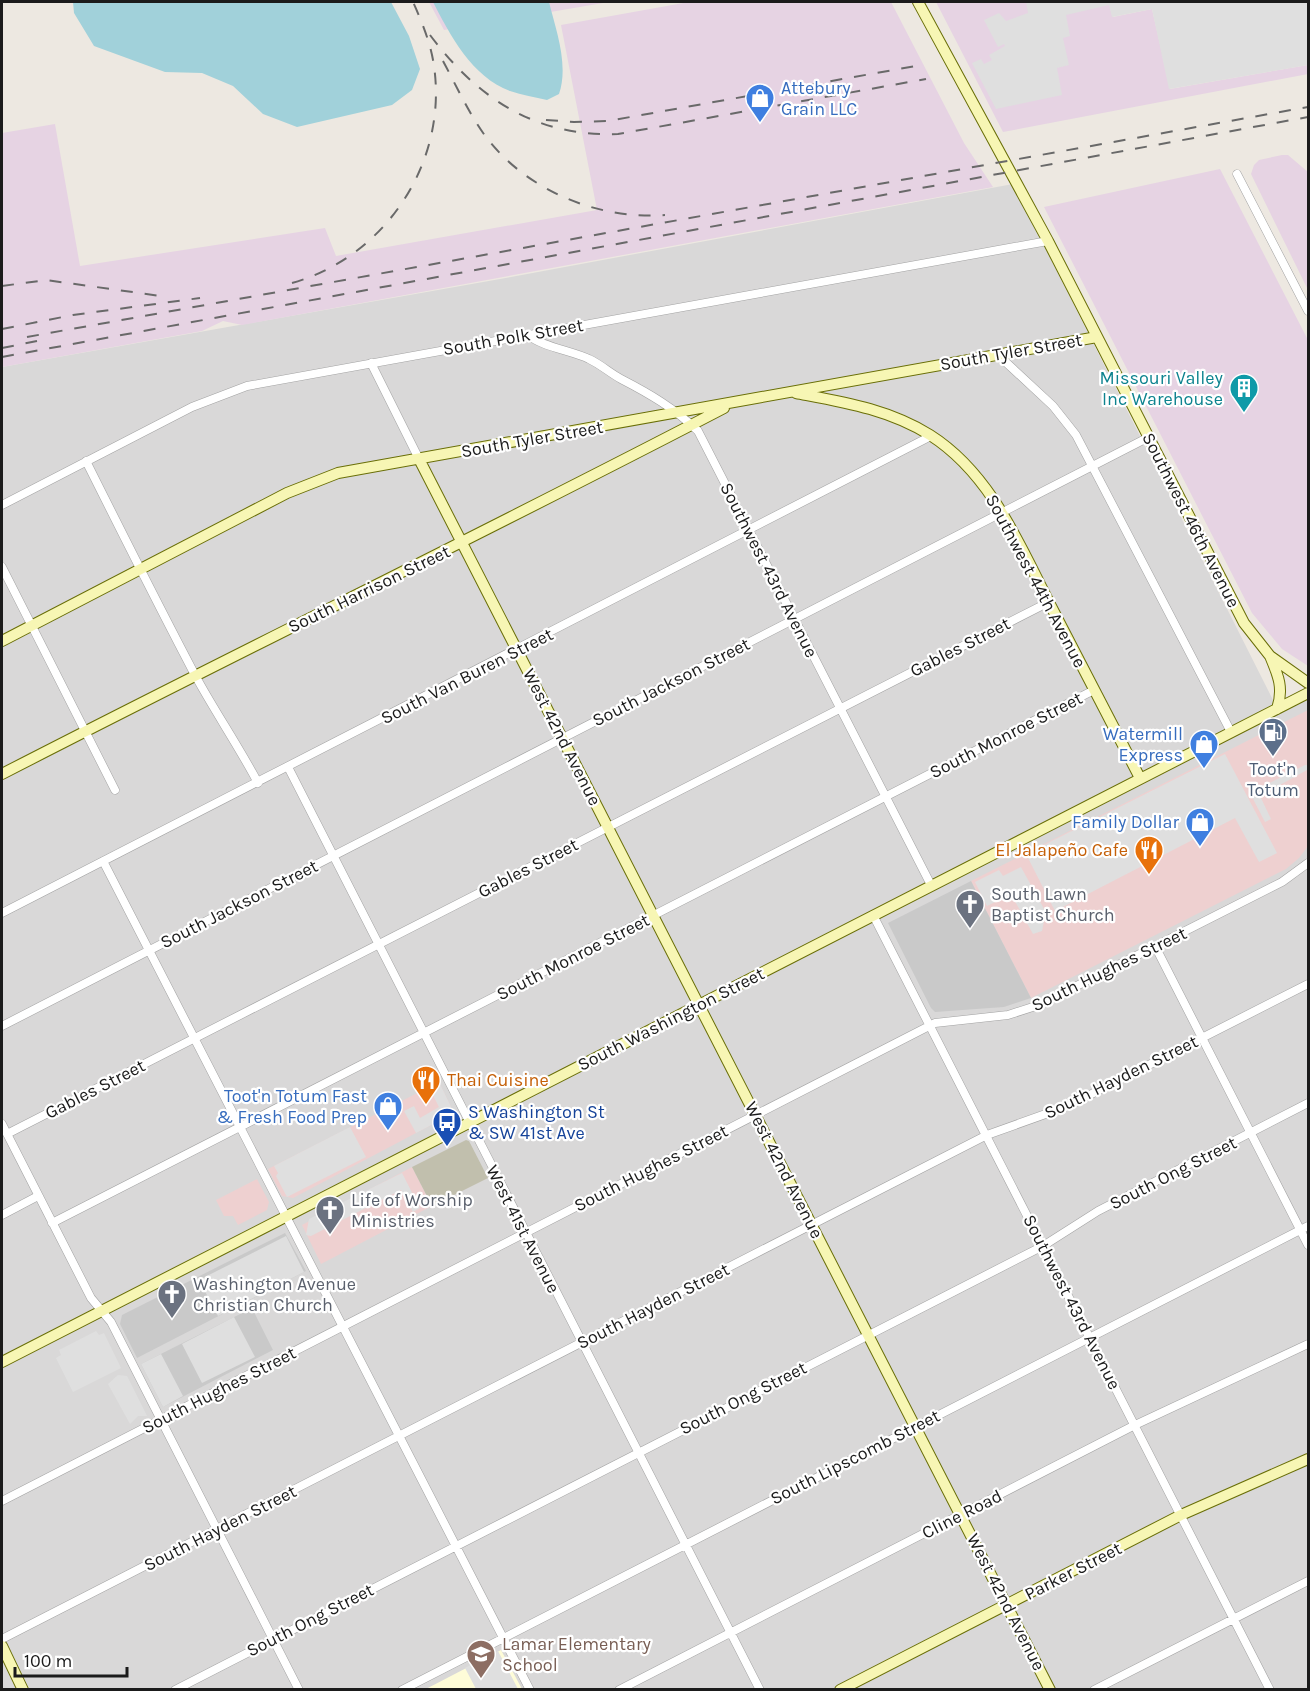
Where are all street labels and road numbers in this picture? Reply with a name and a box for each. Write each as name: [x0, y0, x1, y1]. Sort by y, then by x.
street label: South Polk Street: [441, 314, 585, 360]
street label: South Tyler Street: [938, 329, 1084, 375]
street label: South Tyler Street: [459, 416, 605, 462]
street label: Southwest 46th Avenue: [1137, 429, 1245, 611]
street label: Southwest 43rd Avenue: [715, 479, 823, 661]
street label: Southwest 44th Avenue: [981, 491, 1091, 671]
street label: South Harrison Street: [284, 540, 454, 638]
street label: Gables Street: [906, 612, 1014, 682]
street label: South Van Buren Street: [377, 623, 557, 729]
street label: South Jackson Street: [588, 633, 754, 731]
street label: West 42nd Avenue: [518, 665, 606, 809]
street label: South Monroe Street: [926, 687, 1086, 783]
street label: Gables Street: [474, 833, 582, 903]
street label: South Jackson Street: [156, 855, 322, 953]
street label: South Monroe Street: [493, 909, 653, 1005]
street label: South Hughes Street: [1028, 922, 1190, 1016]
street label: South Washington Street: [574, 962, 768, 1076]
street label: South Hayden Street: [1041, 1030, 1202, 1124]
street label: Gables Street: [41, 1054, 149, 1124]
street label: West 42nd Avenue: [740, 1098, 828, 1242]
street label: South Hughes Street: [570, 1120, 732, 1216]
street label: South Ong Street: [1106, 1131, 1241, 1215]
street label: West 41st Avenue: [481, 1161, 565, 1297]
street label: Southwest 43rd Avenue: [1018, 1211, 1126, 1393]
street label: South Hayden Street: [573, 1258, 733, 1354]
street label: South Hughes Street: [138, 1342, 300, 1438]
street label: South Ong Street: [676, 1356, 811, 1440]
street label: South Lipscomb Street: [766, 1405, 944, 1509]
street label: South Hayden Street: [140, 1480, 300, 1576]
street label: Cline Road: [918, 1484, 1006, 1544]
street label: West 42nd Avenue: [962, 1530, 1050, 1674]
street label: Parker Street: [1021, 1537, 1125, 1605]
street label: South Ong Street: [243, 1578, 378, 1662]

